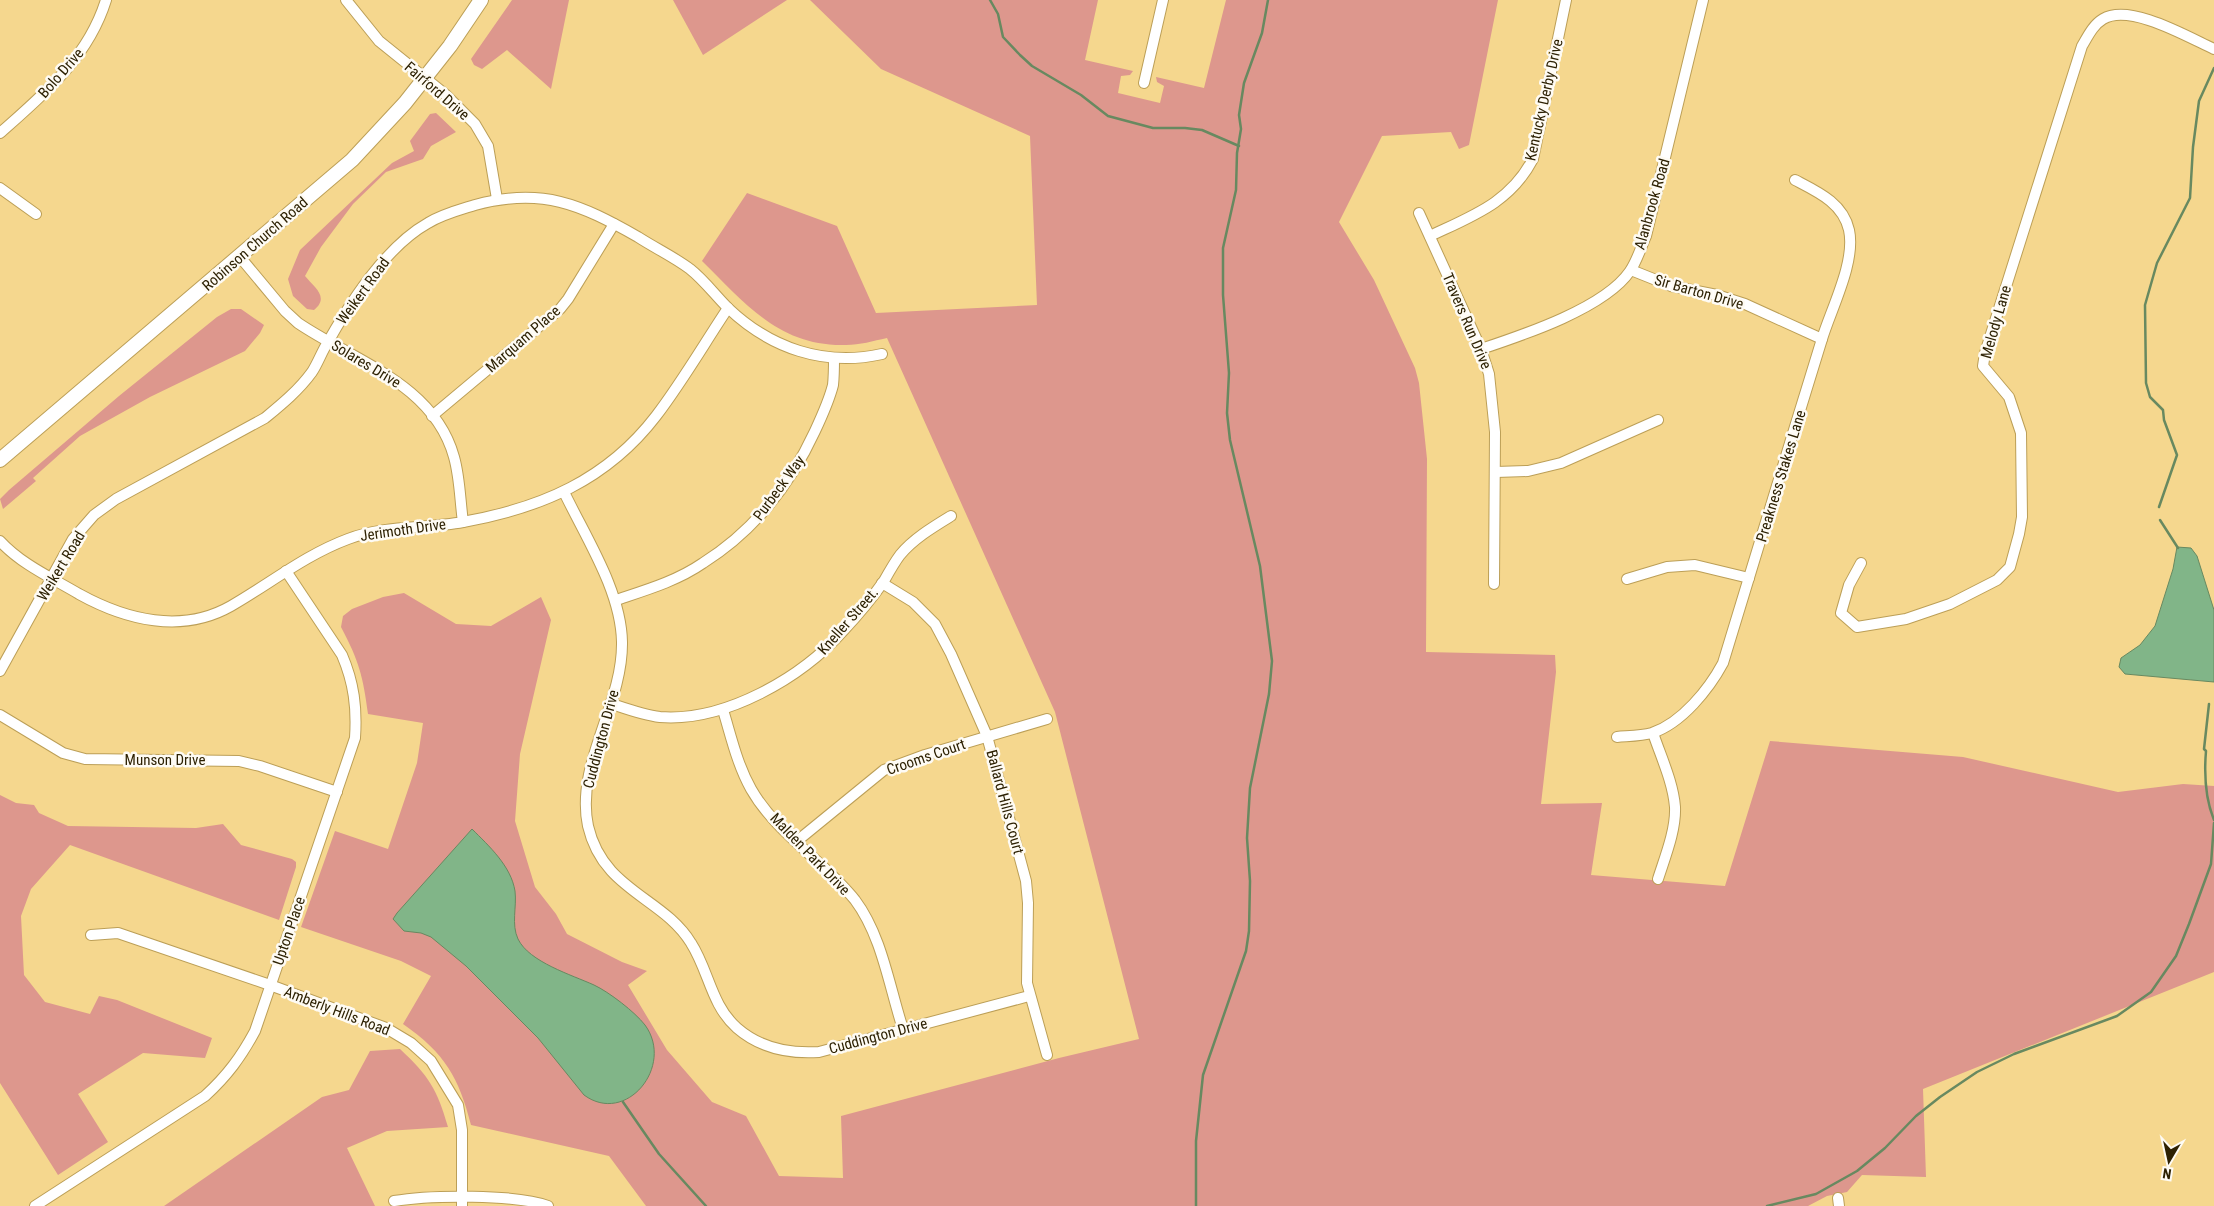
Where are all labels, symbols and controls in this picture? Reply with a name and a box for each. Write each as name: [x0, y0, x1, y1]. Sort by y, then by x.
street label: Kentucky Derby Drive: [1521, 37, 1567, 163]
street label: Bolo Drive: [35, 44, 87, 102]
street label: Fairford Drive: [401, 58, 473, 124]
street label: Alanbrook Road: [1630, 156, 1674, 252]
street label: Robinson Church Road: [199, 193, 311, 295]
street label: Weikert Road: [333, 254, 393, 328]
street label: Travers Run Drive: [1439, 270, 1495, 372]
street label: Sir Barton Drive: [1652, 271, 1746, 313]
street label: Melody Lane: [1977, 283, 2015, 361]
street label: Marquam Place: [482, 302, 564, 376]
street label: Solares Drive: [328, 336, 404, 392]
street label: Preakness Stakes Lane: [1752, 408, 1810, 544]
street label: Purbeck Way: [749, 452, 809, 524]
street label: Jerimoth Drive: [359, 515, 447, 545]
street label: Weikert Road: [33, 528, 89, 604]
street label: Kneller Street.: [814, 584, 882, 658]
street label: Cuddington Drive: [579, 688, 623, 790]
street label: Crooms Court: [884, 735, 968, 779]
street label: Ballard Hills Court: [982, 748, 1028, 856]
street label: Munson Drive: [125, 751, 205, 769]
street label: Malden Park Drive: [766, 809, 854, 899]
street label: Upton Place: [269, 894, 309, 968]
street label: Amberly Hills Road: [281, 983, 393, 1039]
street label: Cuddington Drive: [827, 1014, 929, 1058]
north arrow: [2144, 1136, 2194, 1186]
text: N: [2161, 1165, 2172, 1182]

